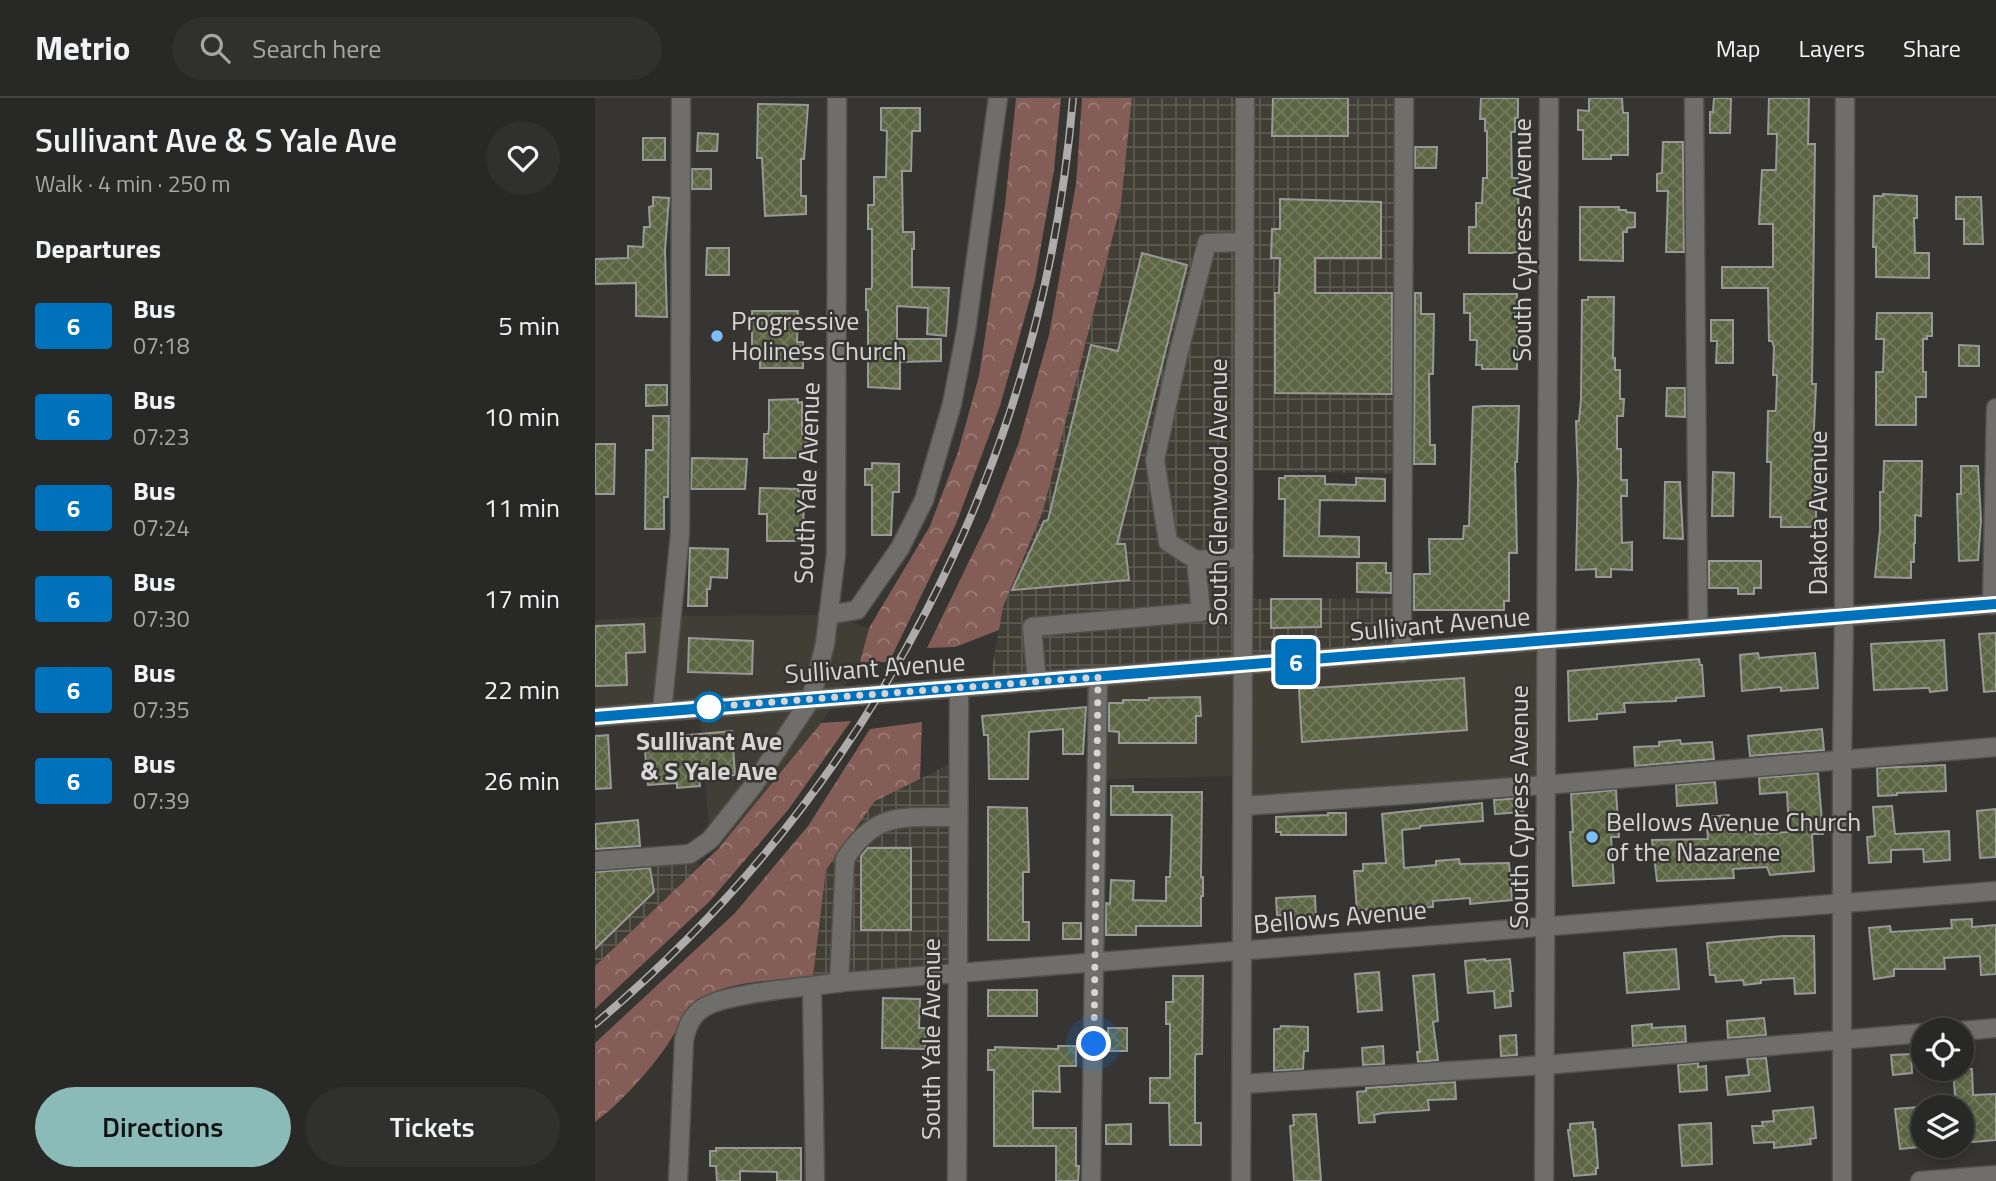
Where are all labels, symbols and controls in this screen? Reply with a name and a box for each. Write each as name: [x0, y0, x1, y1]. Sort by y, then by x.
search box: [172, 17, 662, 80]
text: Metrio: [35, 23, 130, 73]
icon: search: [196, 29, 234, 67]
text: Search here: [252, 29, 381, 68]
text: Map: [1716, 30, 1761, 66]
text: Layers: [1799, 30, 1865, 66]
text: Share: [1903, 30, 1961, 66]
text: Sullivant Ave & S Yale Ave: [35, 115, 397, 165]
street label: South Cypress Avenue: [1502, 118, 1541, 362]
button: heart: [486, 121, 560, 195]
text: Walk · 4 min · 250 m: [35, 166, 231, 201]
text: Departures: [35, 229, 161, 268]
text: Bus: [133, 289, 175, 328]
place label: Progressive Holiness Church: [731, 301, 907, 370]
text: 5 min: [498, 306, 560, 345]
text: 6: [67, 308, 80, 344]
text: 07:18: [133, 328, 190, 363]
marker: Progressive Holiness Church: [709, 328, 725, 344]
street label: South Glenwood Avenue: [1198, 358, 1237, 626]
text: Bus: [133, 380, 175, 419]
street label: South Yale Avenue: [783, 381, 830, 585]
text: 10 min: [484, 397, 560, 436]
text: 6: [67, 399, 80, 435]
text: 07:23: [133, 419, 190, 454]
street label: Dakota Avenue: [1798, 431, 1837, 595]
text: Bus: [133, 471, 175, 510]
text: 11 min: [484, 488, 560, 527]
text: 6: [67, 490, 80, 526]
text: 07:24: [133, 510, 190, 545]
text: Bus: [133, 562, 175, 601]
text: 17 min: [484, 579, 560, 618]
text: 6: [67, 581, 80, 617]
street label: Sullivant Avenue: [1348, 596, 1532, 651]
text: 07:30: [133, 601, 190, 636]
line badge: 6: [1273, 639, 1319, 685]
street label: Sullivant Avenue: [783, 642, 967, 693]
text: 6: [1289, 644, 1303, 680]
text: Bus: [133, 653, 175, 692]
text: 22 min: [484, 670, 560, 709]
text: 6: [67, 672, 80, 708]
street label: South Cypress Avenue: [1499, 685, 1538, 929]
text: 07:35: [133, 692, 190, 727]
marker: Sullivant Ave & S Yale Ave: [694, 692, 724, 722]
place label: Sullivant Ave & S Yale Ave: [636, 721, 782, 790]
text: Bus: [133, 744, 175, 783]
text: 26 min: [484, 761, 560, 800]
text: 6: [67, 763, 80, 799]
text: 07:39: [133, 783, 190, 818]
place label: Bellows Avenue Church of the Nazarene: [1606, 802, 1861, 871]
marker: Bellows Avenue Church of the Nazarene: [1584, 829, 1600, 845]
street label: Bellows Avenue: [1252, 890, 1428, 943]
street label: South Yale Avenue: [911, 938, 950, 1140]
map controls: [1911, 1018, 1974, 1158]
button: locate: [1911, 1018, 1974, 1081]
your location: [1076, 1026, 1111, 1061]
button: Directions: [35, 1087, 291, 1167]
button: Tickets: [305, 1087, 560, 1167]
button: layers: [1911, 1095, 1974, 1158]

